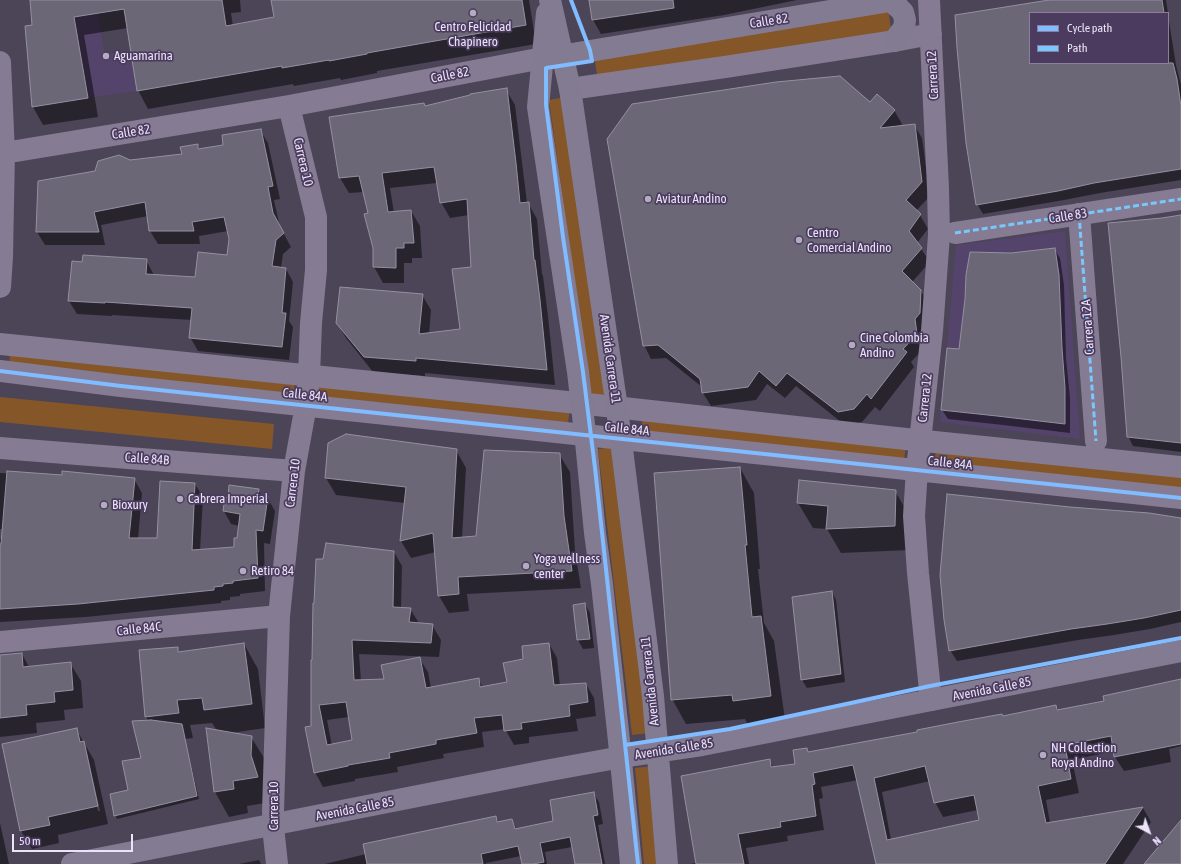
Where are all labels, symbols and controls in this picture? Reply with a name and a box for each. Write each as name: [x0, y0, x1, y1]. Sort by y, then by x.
marker: Centro Felicidad Chapinero: [468, 8, 478, 18]
street label: Calle 82: [749, 10, 789, 32]
legend: [1029, 12, 1169, 64]
place label: Centro Felicidad Chapinero: [434, 19, 512, 50]
text: Cycle path: [1067, 21, 1112, 35]
text: Path: [1067, 41, 1088, 55]
place label: Aguamarina: [114, 48, 173, 64]
street label: Carrera 12: [924, 50, 942, 100]
marker: Aguamarina: [101, 51, 111, 61]
street label: Calle 82: [430, 64, 470, 86]
street label: Calle 82: [111, 121, 151, 143]
street label: Carrera 10: [290, 136, 316, 188]
place label: Aviatur Andino: [656, 191, 727, 207]
marker: Aviatur Andino: [643, 194, 653, 204]
street label: Calle 83: [1048, 205, 1088, 227]
place label: Centro Comercial Andino: [807, 225, 891, 256]
marker: Centro Comercial Andino: [794, 235, 804, 245]
street label: Carrera 12A: [1078, 299, 1098, 355]
street label: Avenida Carrera 11: [596, 313, 624, 405]
place label: Cine Colombia Andino: [860, 330, 929, 361]
marker: Cine Colombia Andino: [847, 340, 857, 350]
street label: Carrera 12: [915, 373, 935, 423]
street label: Calle 84A: [282, 385, 328, 405]
street label: Calle 84A: [604, 419, 650, 439]
street label: Calle 84B: [124, 450, 170, 468]
street label: Calle 84A: [927, 453, 973, 473]
street label: Carrera 10: [282, 458, 304, 508]
place label: Cabrera Imperial: [188, 491, 268, 507]
marker: Cabrera Imperial: [175, 494, 185, 504]
place label: Bioxury: [112, 497, 148, 513]
marker: Bioxury: [99, 500, 109, 510]
place label: Yoga wellness center: [534, 551, 600, 582]
marker: Yoga wellness center: [521, 561, 531, 571]
place label: Retiro 84: [251, 563, 294, 579]
marker: Retiro 84: [238, 566, 248, 576]
street label: Calle 84C: [116, 619, 162, 639]
street label: Avenida Carrera 11: [638, 635, 662, 727]
street label: Avenida Calle 85: [952, 674, 1032, 704]
street label: Avenida Calle 85: [634, 735, 714, 763]
place label: NH Collection Royal Andino: [1051, 740, 1117, 771]
marker: NH Collection Royal Andino: [1038, 750, 1048, 760]
street label: Carrera 10: [266, 781, 282, 831]
street label: Avenida Calle 85: [315, 794, 395, 824]
north arrow: [1129, 812, 1169, 852]
scale bar: [14, 826, 135, 852]
text: 50 m: [19, 834, 41, 848]
text: N: [1150, 834, 1163, 848]

